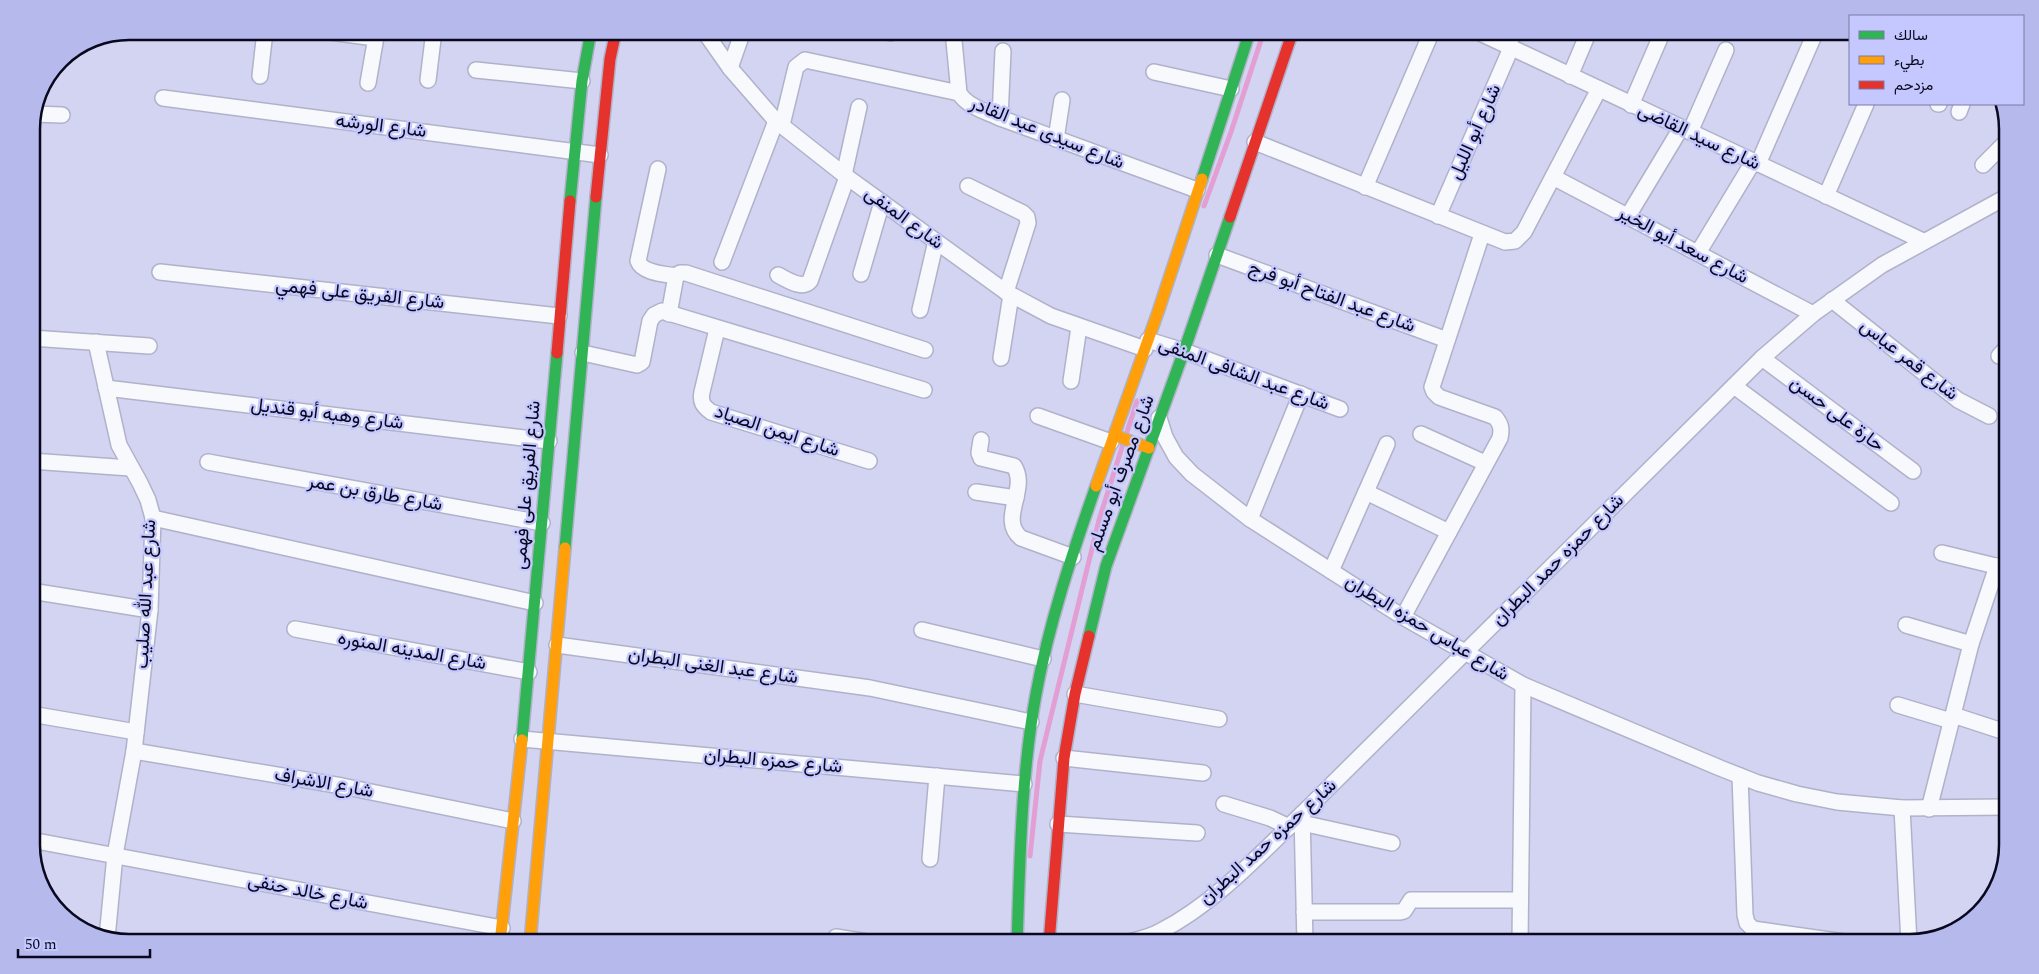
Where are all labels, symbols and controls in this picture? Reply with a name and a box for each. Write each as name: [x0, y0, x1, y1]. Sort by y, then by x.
legend: [1849, 15, 2024, 105]
text: سالك: [1894, 24, 1928, 47]
text: بطيء: [1894, 49, 1924, 73]
text: مزدحم: [1894, 74, 1933, 97]
street label: شارع أبو الليل: [1441, 79, 1509, 185]
street label: شارع سيدى عبد القادر: [964, 88, 1129, 177]
street label: شارع سيد القاضى: [1633, 96, 1765, 178]
street label: شارع الورشه: [334, 106, 428, 146]
street label: شارع المنفى: [858, 179, 950, 257]
street label: شارع سعد أبو الخير: [1611, 198, 1754, 292]
street label: شارع عبد الفتاح أبو فرج: [1245, 253, 1419, 341]
street label: شارع الفريق على فهمي: [274, 271, 446, 317]
street label: شارع قمر عباس: [1853, 312, 1965, 408]
street label: شارع عبد الشافى المنفى: [1154, 330, 1334, 418]
street label: حارة على حسن: [1784, 369, 1890, 459]
street label: شارع وهبه أبو قنديل: [249, 390, 405, 438]
street label: شارع مصرف أبو مسلم: [1079, 391, 1163, 555]
street label: شارع ايمن الصياد: [711, 397, 843, 465]
street label: شارع الفريق على فهمى: [505, 399, 549, 571]
street label: شارع طارق بن عمر: [304, 467, 445, 519]
street label: شارع حمزه حمد البطران: [1485, 487, 1631, 633]
street label: شارع عبد الله صليب: [128, 519, 164, 669]
street label: شارع عباس حمزه البطران: [1339, 567, 1515, 689]
street label: شارع المدينه المنوره: [335, 624, 489, 678]
street label: شارع عبد الغنى البطران: [626, 640, 800, 692]
street label: شارع حمزه البطران: [703, 741, 843, 781]
street label: شارع الاشراف: [272, 760, 376, 806]
street label: شارع حمزه حمد البطران: [1192, 772, 1344, 912]
street label: شارع خالد حنفى: [245, 866, 371, 918]
scale bar: [18, 926, 150, 958]
text: 50 m: [25, 933, 57, 956]

